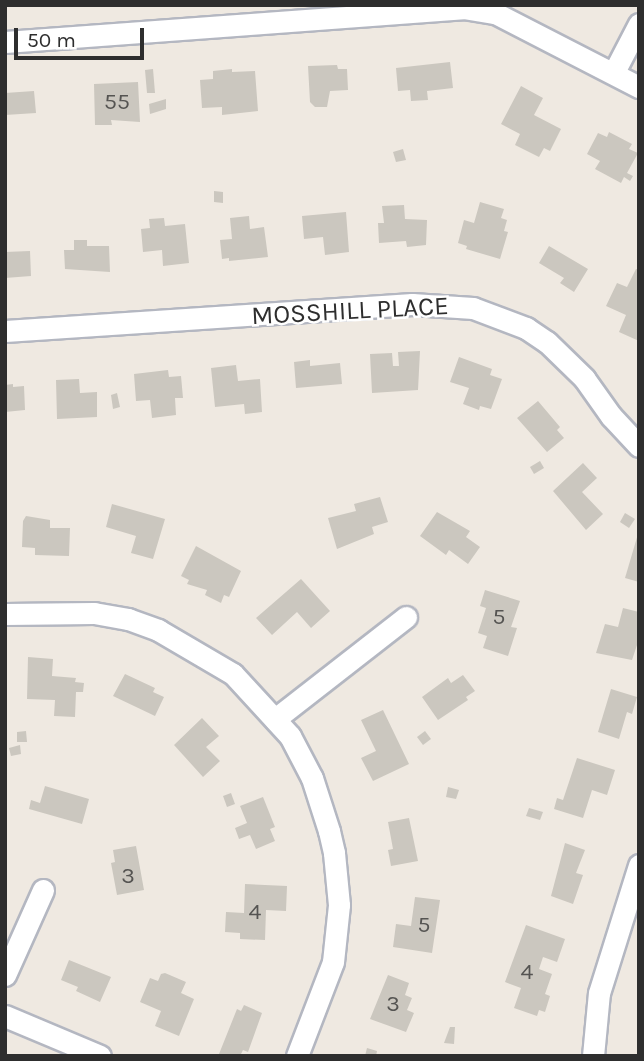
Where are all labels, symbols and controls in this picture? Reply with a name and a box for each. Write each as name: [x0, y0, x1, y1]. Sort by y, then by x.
scale bar: [18, 14, 147, 58]
text: 50 m: [27, 28, 76, 52]
house number: 55: [104, 88, 130, 116]
street label: MOSSHILL PLACE: [251, 290, 449, 332]
house number: 5: [493, 603, 505, 631]
house number: 3: [121, 862, 135, 890]
house number: 4: [249, 898, 261, 926]
house number: 5: [418, 911, 430, 939]
house number: 4: [521, 958, 533, 986]
house number: 3: [386, 990, 400, 1018]

